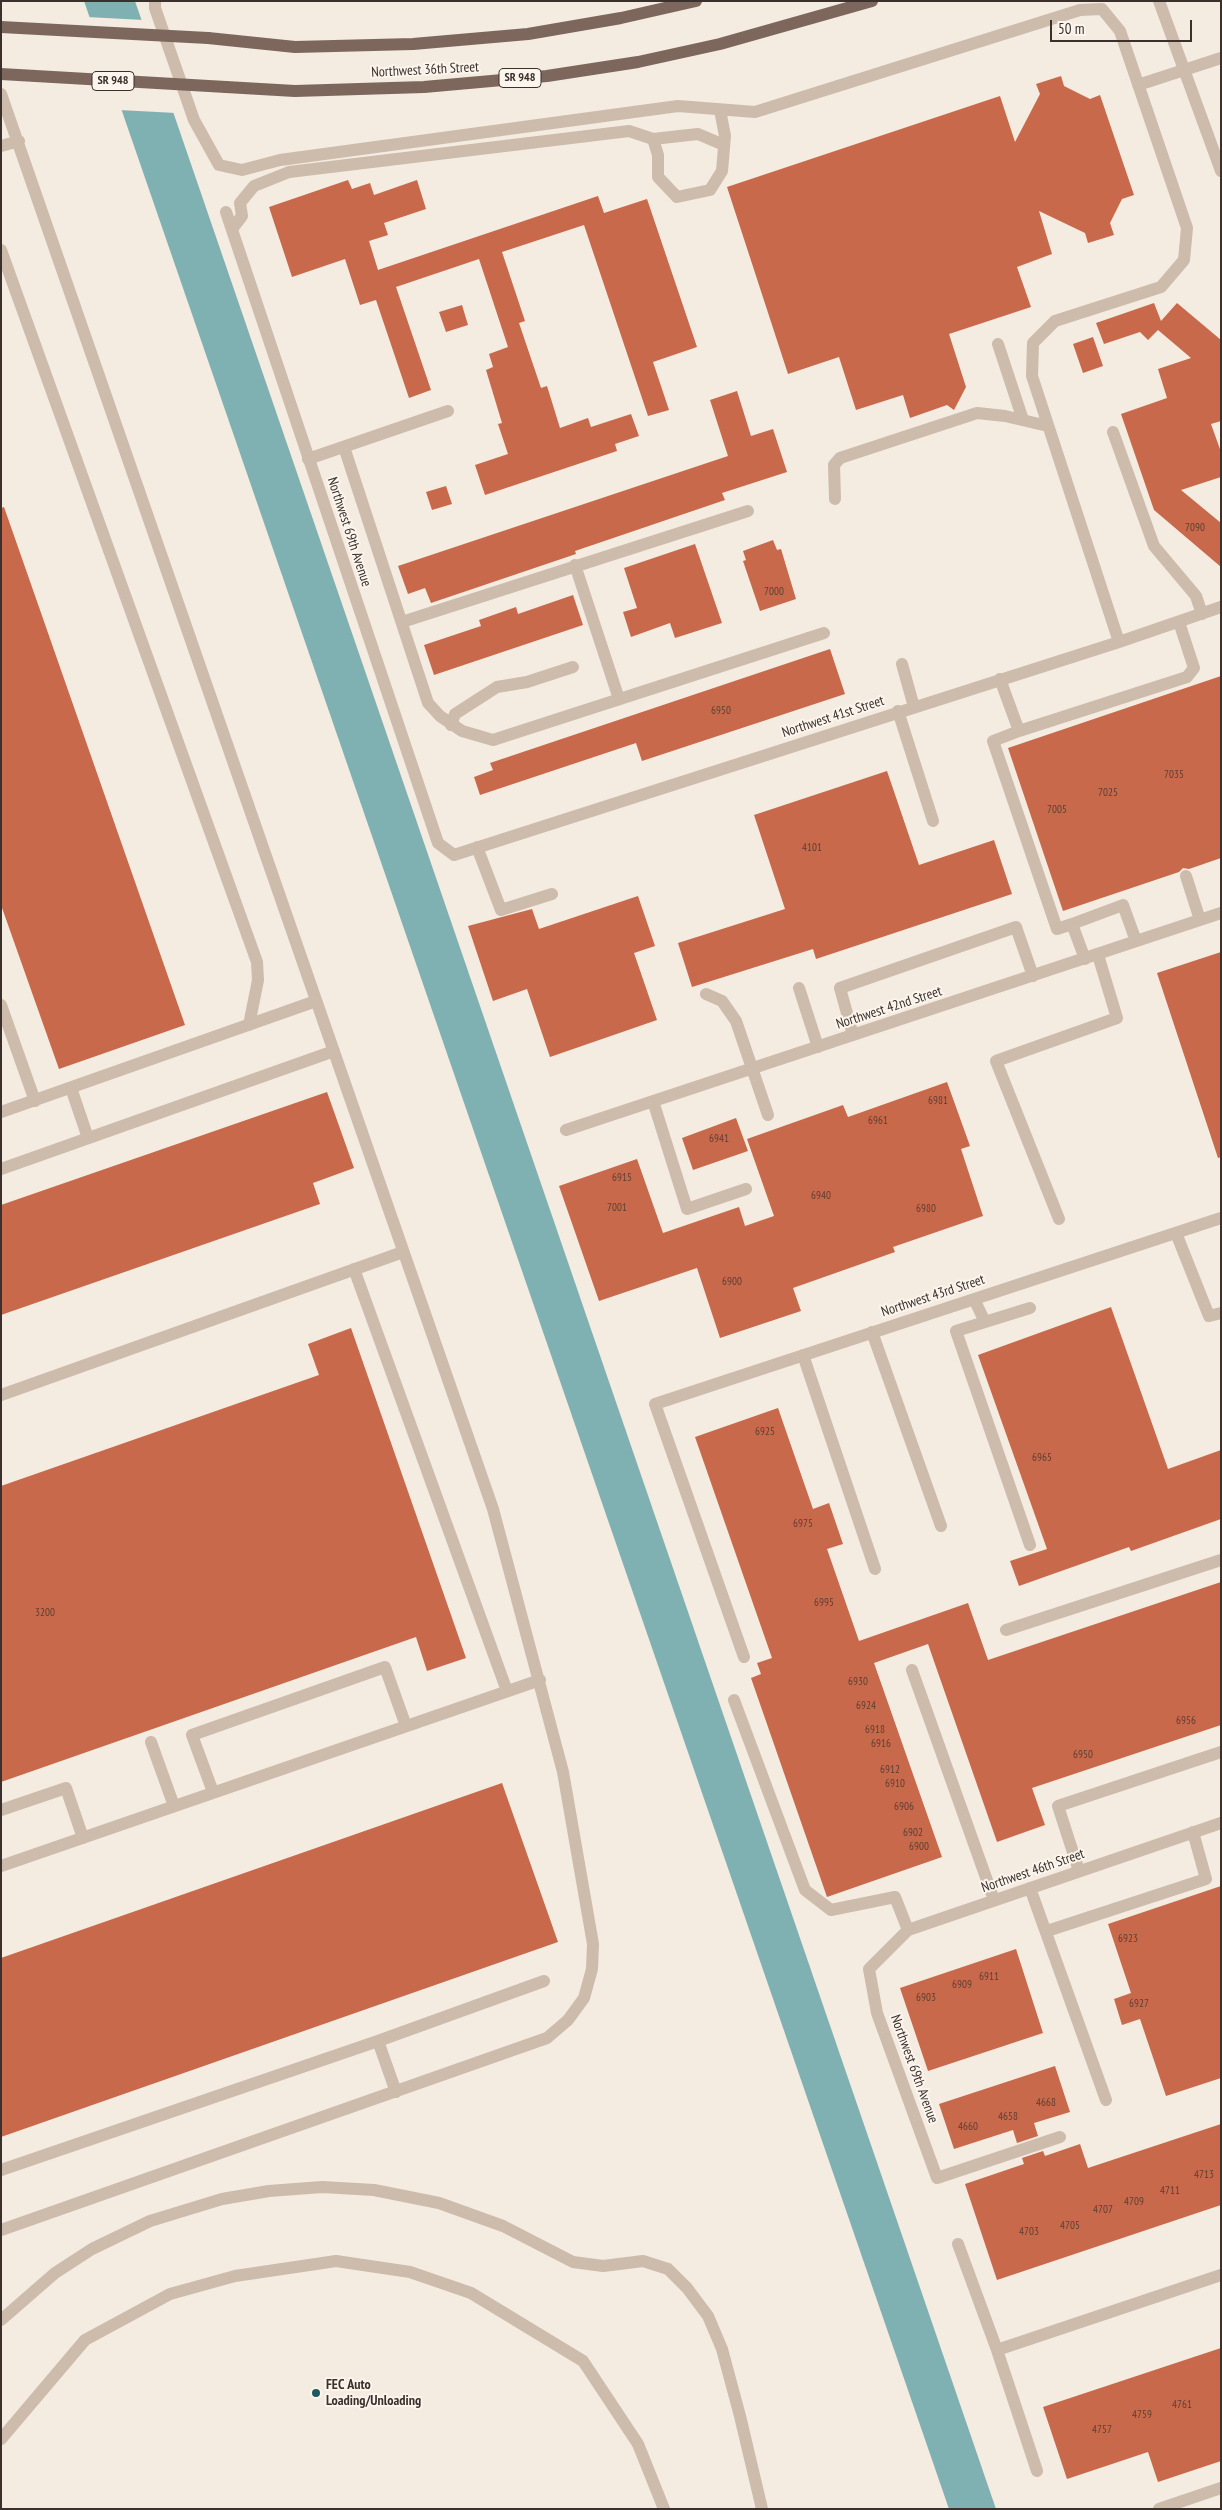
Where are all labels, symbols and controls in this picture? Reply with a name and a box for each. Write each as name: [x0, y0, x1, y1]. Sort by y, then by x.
scale bar: [1052, 10, 1194, 42]
text: 50 m: [1058, 19, 1084, 38]
street label: Northwest 36th Street: [371, 59, 479, 81]
road number: SR 948: [499, 68, 541, 88]
road number: SR 948: [92, 72, 134, 90]
street label: Northwest 69th Avenue: [323, 475, 375, 589]
house number: 7090: [1185, 521, 1205, 535]
house number: 7000: [764, 585, 784, 599]
street label: Northwest 41st Street: [780, 693, 886, 741]
house number: 6950: [711, 704, 731, 718]
house number: 7035: [1164, 768, 1184, 782]
house number: 7025: [1098, 786, 1118, 800]
house number: 7005: [1047, 803, 1067, 817]
house number: 4101: [802, 841, 822, 855]
street label: Northwest 42nd Street: [834, 983, 944, 1033]
house number: 6981: [928, 1094, 948, 1108]
house number: 6961: [868, 1114, 888, 1128]
house number: 6941: [709, 1132, 729, 1146]
house number: 6915: [612, 1171, 632, 1185]
house number: 6940: [811, 1189, 831, 1203]
house number: 7001: [607, 1201, 627, 1215]
house number: 6980: [916, 1202, 936, 1216]
street label: Northwest 43rd Street: [879, 1271, 987, 1321]
house number: 6900: [722, 1275, 742, 1289]
house number: 6925: [755, 1425, 775, 1439]
house number: 6965: [1032, 1451, 1052, 1465]
house number: 6975: [793, 1517, 813, 1531]
house number: 6995: [814, 1596, 834, 1610]
house number: 3200: [35, 1606, 55, 1620]
house number: 6930: [848, 1675, 868, 1689]
house number: 6924: [856, 1699, 876, 1713]
house number: 6956: [1176, 1714, 1196, 1728]
house number: 6918: [865, 1723, 885, 1737]
house number: 6916: [871, 1737, 891, 1751]
house number: 6950: [1073, 1748, 1093, 1762]
house number: 6912: [880, 1763, 900, 1777]
house number: 6910: [885, 1777, 905, 1791]
house number: 6906: [894, 1800, 914, 1814]
house number: 6902: [903, 1826, 923, 1840]
house number: 6900: [909, 1840, 929, 1854]
street label: Northwest 46th Street: [979, 1846, 1087, 1896]
house number: 6923: [1118, 1932, 1138, 1946]
house number: 6911: [979, 1970, 999, 1984]
house number: 6909: [952, 1978, 972, 1992]
house number: 6903: [916, 1991, 936, 2005]
house number: 6927: [1129, 1997, 1149, 2011]
street label: Northwest 69th Avenue: [887, 2012, 941, 2126]
house number: 4668: [1036, 2096, 1056, 2110]
house number: 4658: [998, 2110, 1018, 2124]
house number: 4660: [958, 2120, 978, 2134]
house number: 4713: [1194, 2168, 1214, 2182]
house number: 4711: [1160, 2184, 1180, 2198]
house number: 4709: [1124, 2195, 1144, 2209]
house number: 4707: [1093, 2203, 1113, 2217]
house number: 4705: [1060, 2219, 1080, 2233]
house number: 4703: [1019, 2225, 1039, 2239]
place label: FEC Auto Loading/Unloading: [326, 2377, 421, 2410]
marker: FEC Auto Loading/Unloading: [310, 2387, 322, 2399]
house number: 4761: [1172, 2398, 1192, 2412]
house number: 4759: [1132, 2408, 1152, 2422]
house number: 4757: [1092, 2423, 1112, 2437]

